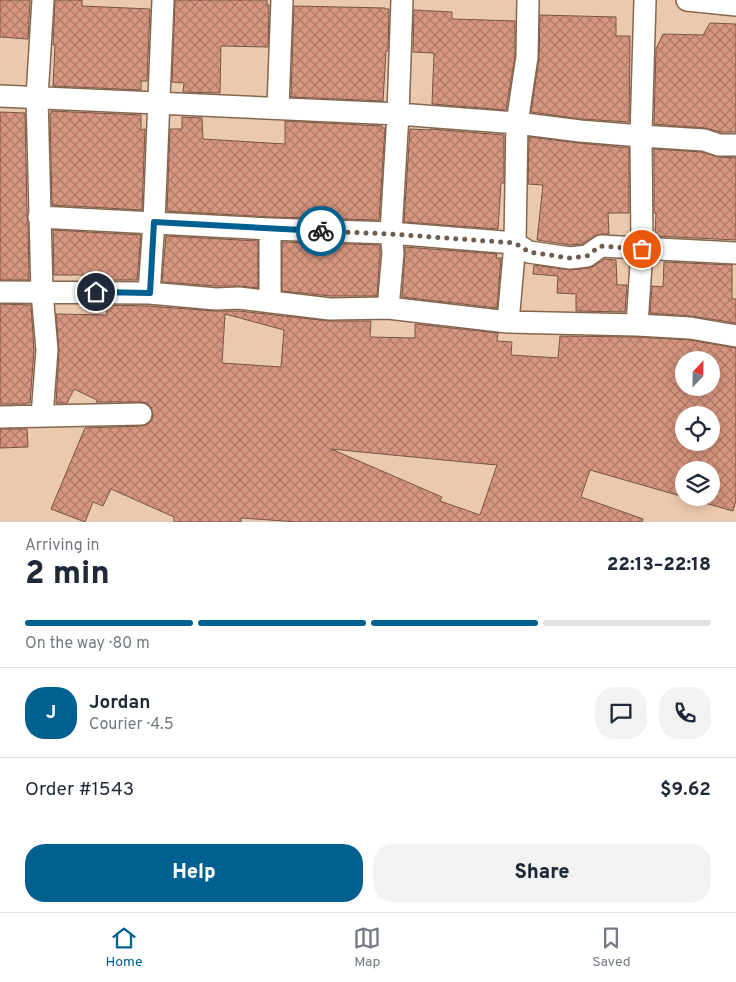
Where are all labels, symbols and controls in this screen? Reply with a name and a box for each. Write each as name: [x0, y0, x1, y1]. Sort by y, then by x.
courier: [296, 206, 346, 256]
icon: bike: [307, 217, 335, 245]
pin: [621, 228, 663, 270]
icon: bag: [628, 235, 656, 263]
pin: [75, 271, 117, 313]
icon: home: [82, 278, 110, 306]
north arrow: [675, 351, 720, 396]
map controls: [675, 351, 720, 506]
button: locate: [675, 406, 720, 451]
button: layers: [675, 461, 720, 506]
text: Arriving in: [25, 536, 100, 556]
text: 22:13–22:18: [607, 553, 711, 577]
text: 2 min: [25, 555, 110, 595]
text: On the way · 80 m: [25, 634, 150, 654]
button: chat: [595, 687, 647, 739]
button: phone: [659, 687, 711, 739]
text: Jordan: [89, 691, 151, 715]
text: J: [46, 701, 56, 725]
text: Courier · 4.5: [89, 715, 174, 735]
text: Order #1543: [25, 778, 134, 802]
text: $9.62: [660, 778, 711, 802]
button: Help: [25, 844, 363, 902]
button: Share: [373, 844, 711, 902]
tab: Home: [105, 924, 143, 971]
tab: Map: [353, 924, 381, 971]
tab: Saved: [592, 924, 631, 971]

